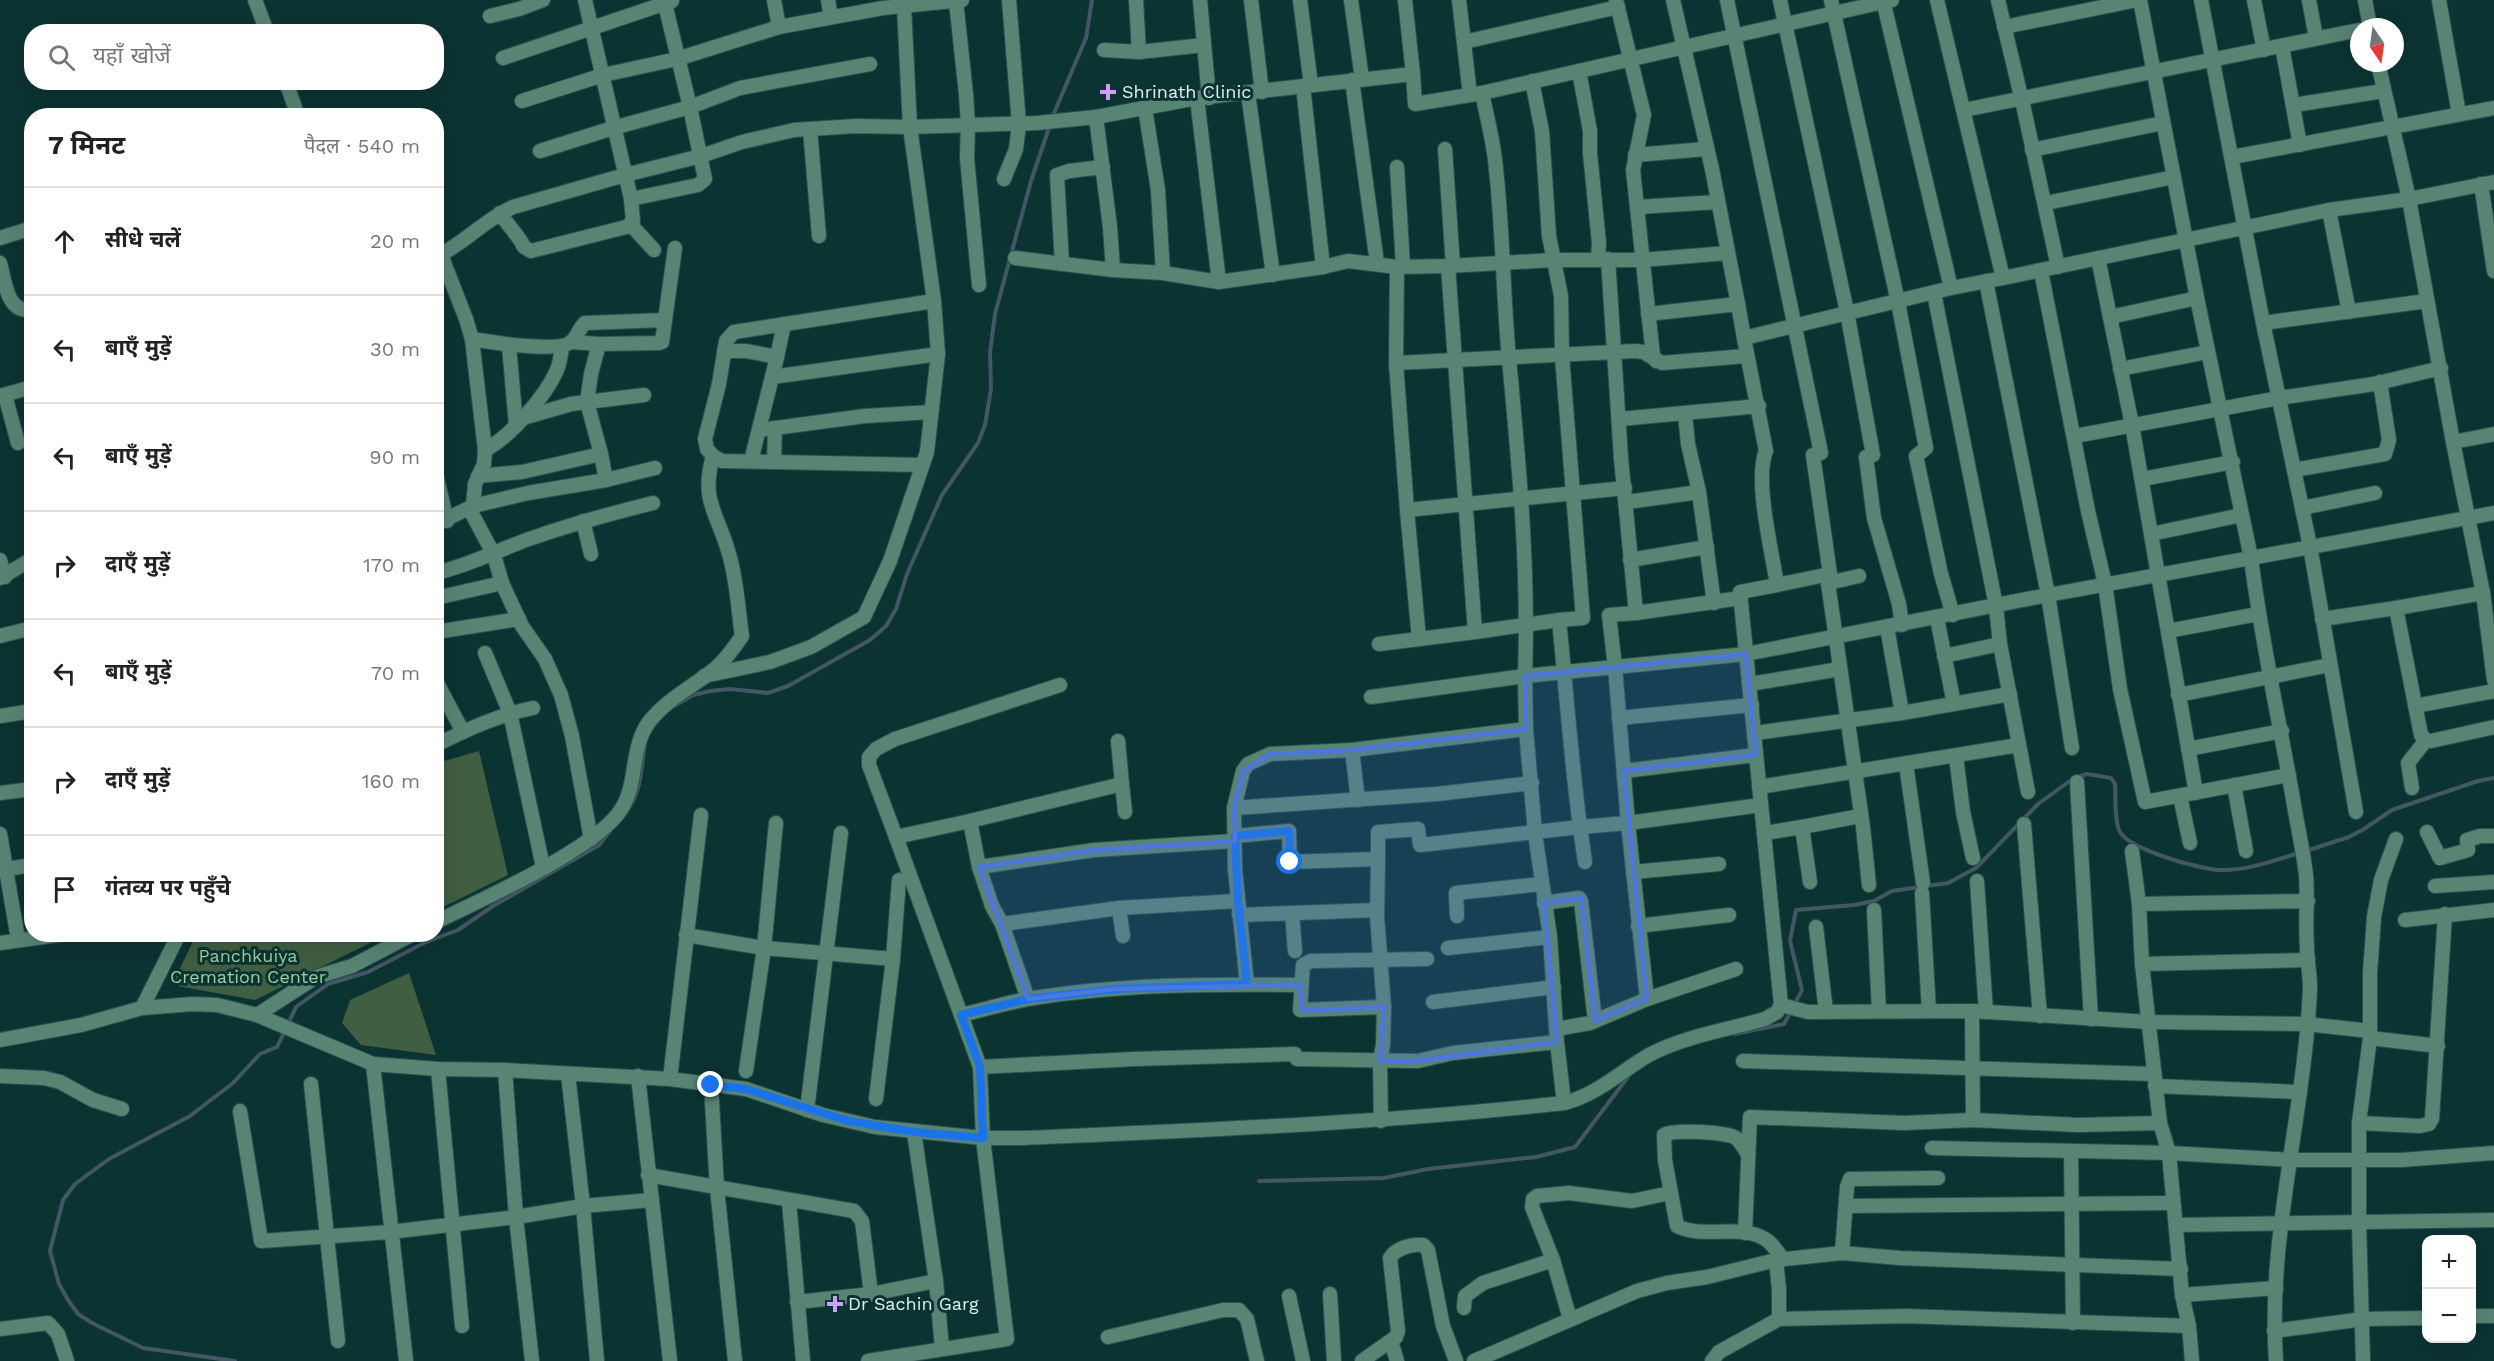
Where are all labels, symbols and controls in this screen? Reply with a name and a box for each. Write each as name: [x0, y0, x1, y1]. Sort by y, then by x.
north arrow: [2350, 18, 2404, 72]
search box: [24, 24, 444, 90]
icon: search: [45, 41, 78, 74]
text: यहाँ खोजें: [93, 43, 171, 68]
place label: Shrinath Clinic: [1122, 81, 1251, 102]
marker: Shrinath Clinic: [1099, 83, 1117, 101]
text: 7 मिनट: [48, 130, 125, 160]
text: पैदल · 540 m: [304, 134, 420, 158]
icon: ahead: [48, 225, 81, 258]
text: सीधे चलें: [105, 227, 181, 252]
text: 20 m: [370, 229, 420, 253]
icon: left: [48, 333, 81, 366]
text: बाएँ मुड़ें: [105, 335, 172, 360]
text: 30 m: [370, 337, 420, 361]
icon: left: [48, 441, 81, 474]
text: बाएँ मुड़ें: [105, 443, 172, 468]
text: 90 m: [369, 445, 420, 469]
icon: right: [48, 549, 81, 582]
text: दाएँ मुड़ें: [105, 551, 170, 576]
text: 170 m: [363, 553, 420, 577]
icon: left: [48, 657, 81, 690]
text: बाएँ मुड़ें: [105, 659, 172, 684]
text: 70 m: [371, 661, 420, 685]
icon: right: [48, 765, 81, 798]
text: दाएँ मुड़ें: [105, 767, 170, 792]
text: 160 m: [362, 769, 420, 793]
route start: [1276, 848, 1302, 874]
icon: arrive: [48, 873, 81, 906]
text: गंतव्य पर पहुँचे: [105, 875, 231, 900]
park label: Panchkuiya Cremation Center: [170, 945, 326, 987]
route end: [697, 1071, 723, 1097]
map controls: [2422, 1235, 2476, 1343]
button: +: [2422, 1235, 2476, 1289]
button: −: [2422, 1289, 2476, 1343]
place label: Dr Sachin Garg: [848, 1293, 979, 1314]
marker: Dr Sachin Garg: [826, 1295, 844, 1313]

